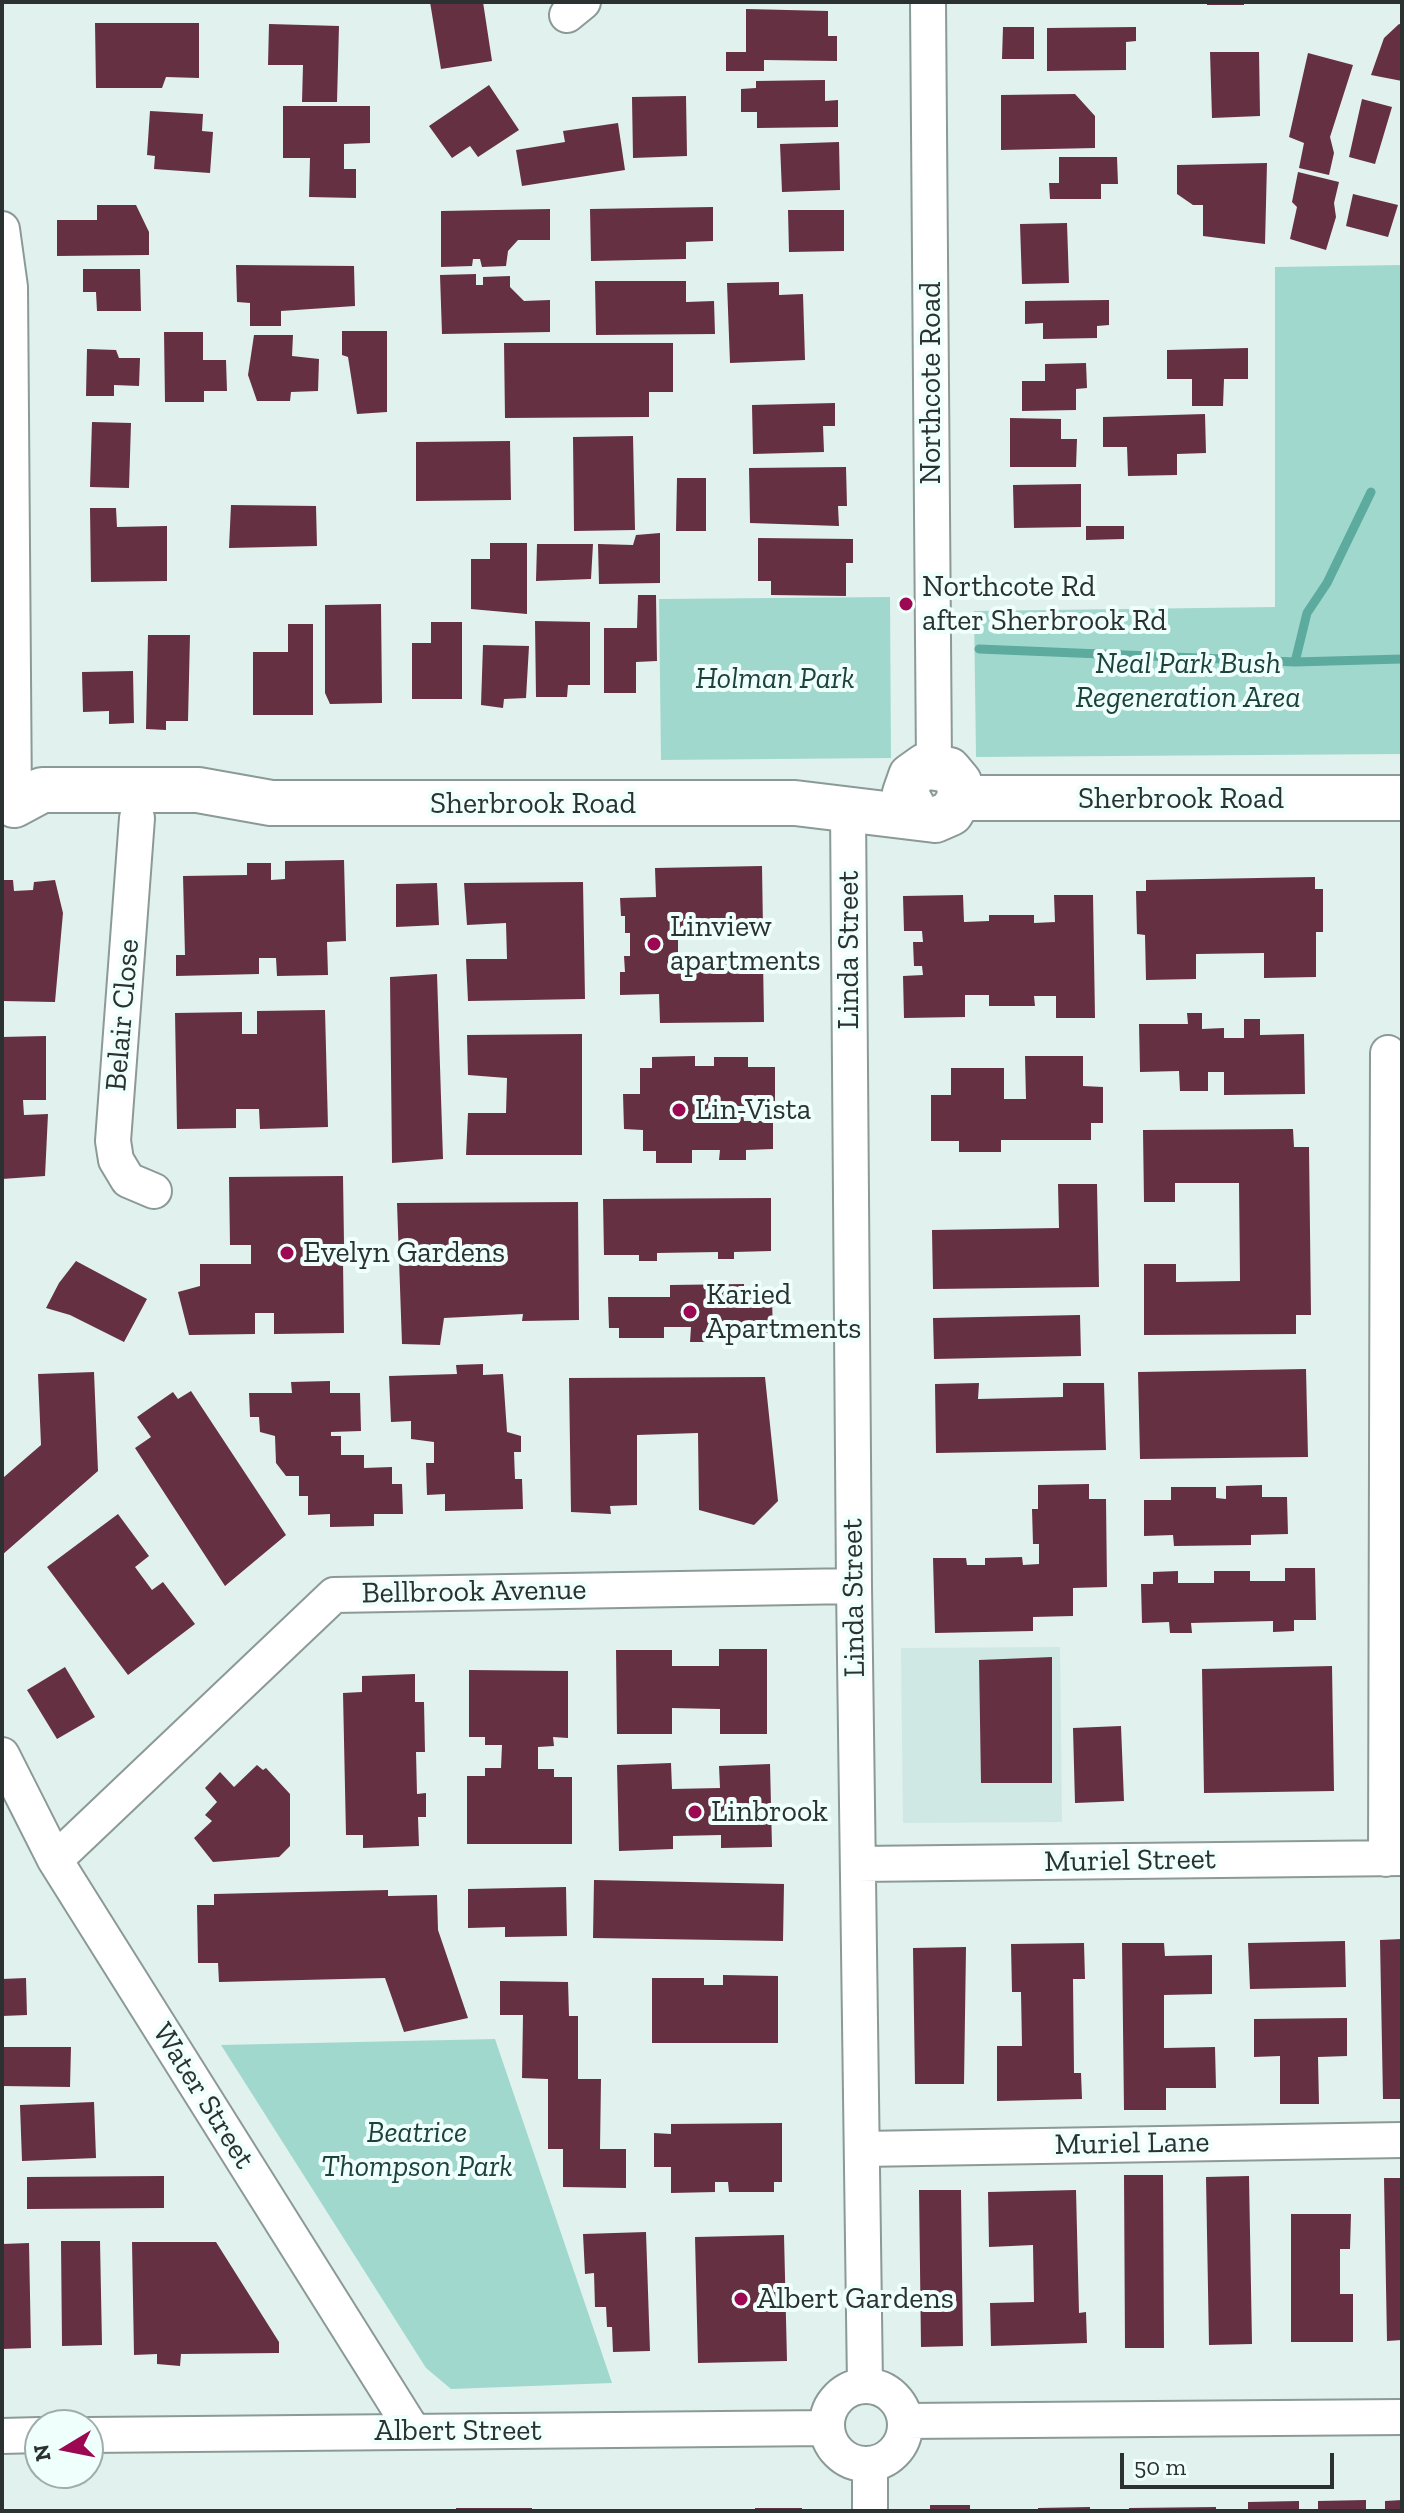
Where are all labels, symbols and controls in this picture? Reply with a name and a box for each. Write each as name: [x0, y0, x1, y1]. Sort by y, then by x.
street label: Northcote Road: [913, 281, 949, 485]
place label: Northcote Rd after Sherbrook Rd: [922, 569, 1167, 640]
marker: Northcote Rd after Sherbrook Rd: [897, 595, 915, 613]
park label: Neal Park Bush Regeneration Area: [1075, 646, 1301, 716]
park label: Holman Park: [695, 661, 855, 697]
street label: Sherbrook Road: [1078, 781, 1284, 817]
street label: Sherbrook Road: [430, 786, 636, 822]
street label: Linda Street: [831, 871, 867, 1029]
place label: Linview apartments: [670, 909, 821, 980]
marker: Linview apartments: [645, 935, 663, 953]
street label: Belair Close: [98, 937, 148, 1093]
place label: Lin-Vista: [695, 1092, 811, 1128]
marker: Lin-Vista: [670, 1101, 688, 1119]
place label: Evelyn Gardens: [303, 1235, 505, 1271]
marker: Evelyn Gardens: [278, 1244, 296, 1262]
place label: Karied Apartments: [706, 1277, 861, 1348]
marker: Karied Apartments: [681, 1303, 699, 1321]
street label: Linda Street: [835, 1518, 873, 1678]
street label: Bellbrook Avenue: [361, 1572, 587, 1612]
place label: Linbrook: [711, 1794, 828, 1830]
marker: Linbrook: [686, 1803, 704, 1821]
street label: Muriel Street: [1044, 1842, 1216, 1880]
street label: Water Street: [144, 2017, 262, 2175]
park label: Beatrice Thompson Park: [321, 2115, 513, 2186]
street label: Muriel Lane: [1054, 2125, 1210, 2163]
place label: Albert Gardens: [757, 2281, 954, 2317]
marker: Albert Gardens: [732, 2290, 750, 2308]
north arrow: [24, 2409, 104, 2489]
street label: Albert Street: [374, 2413, 542, 2449]
scale bar: [1124, 2437, 1338, 2487]
text: N: [27, 2442, 57, 2463]
text: 50 m: [1134, 2452, 1186, 2481]

